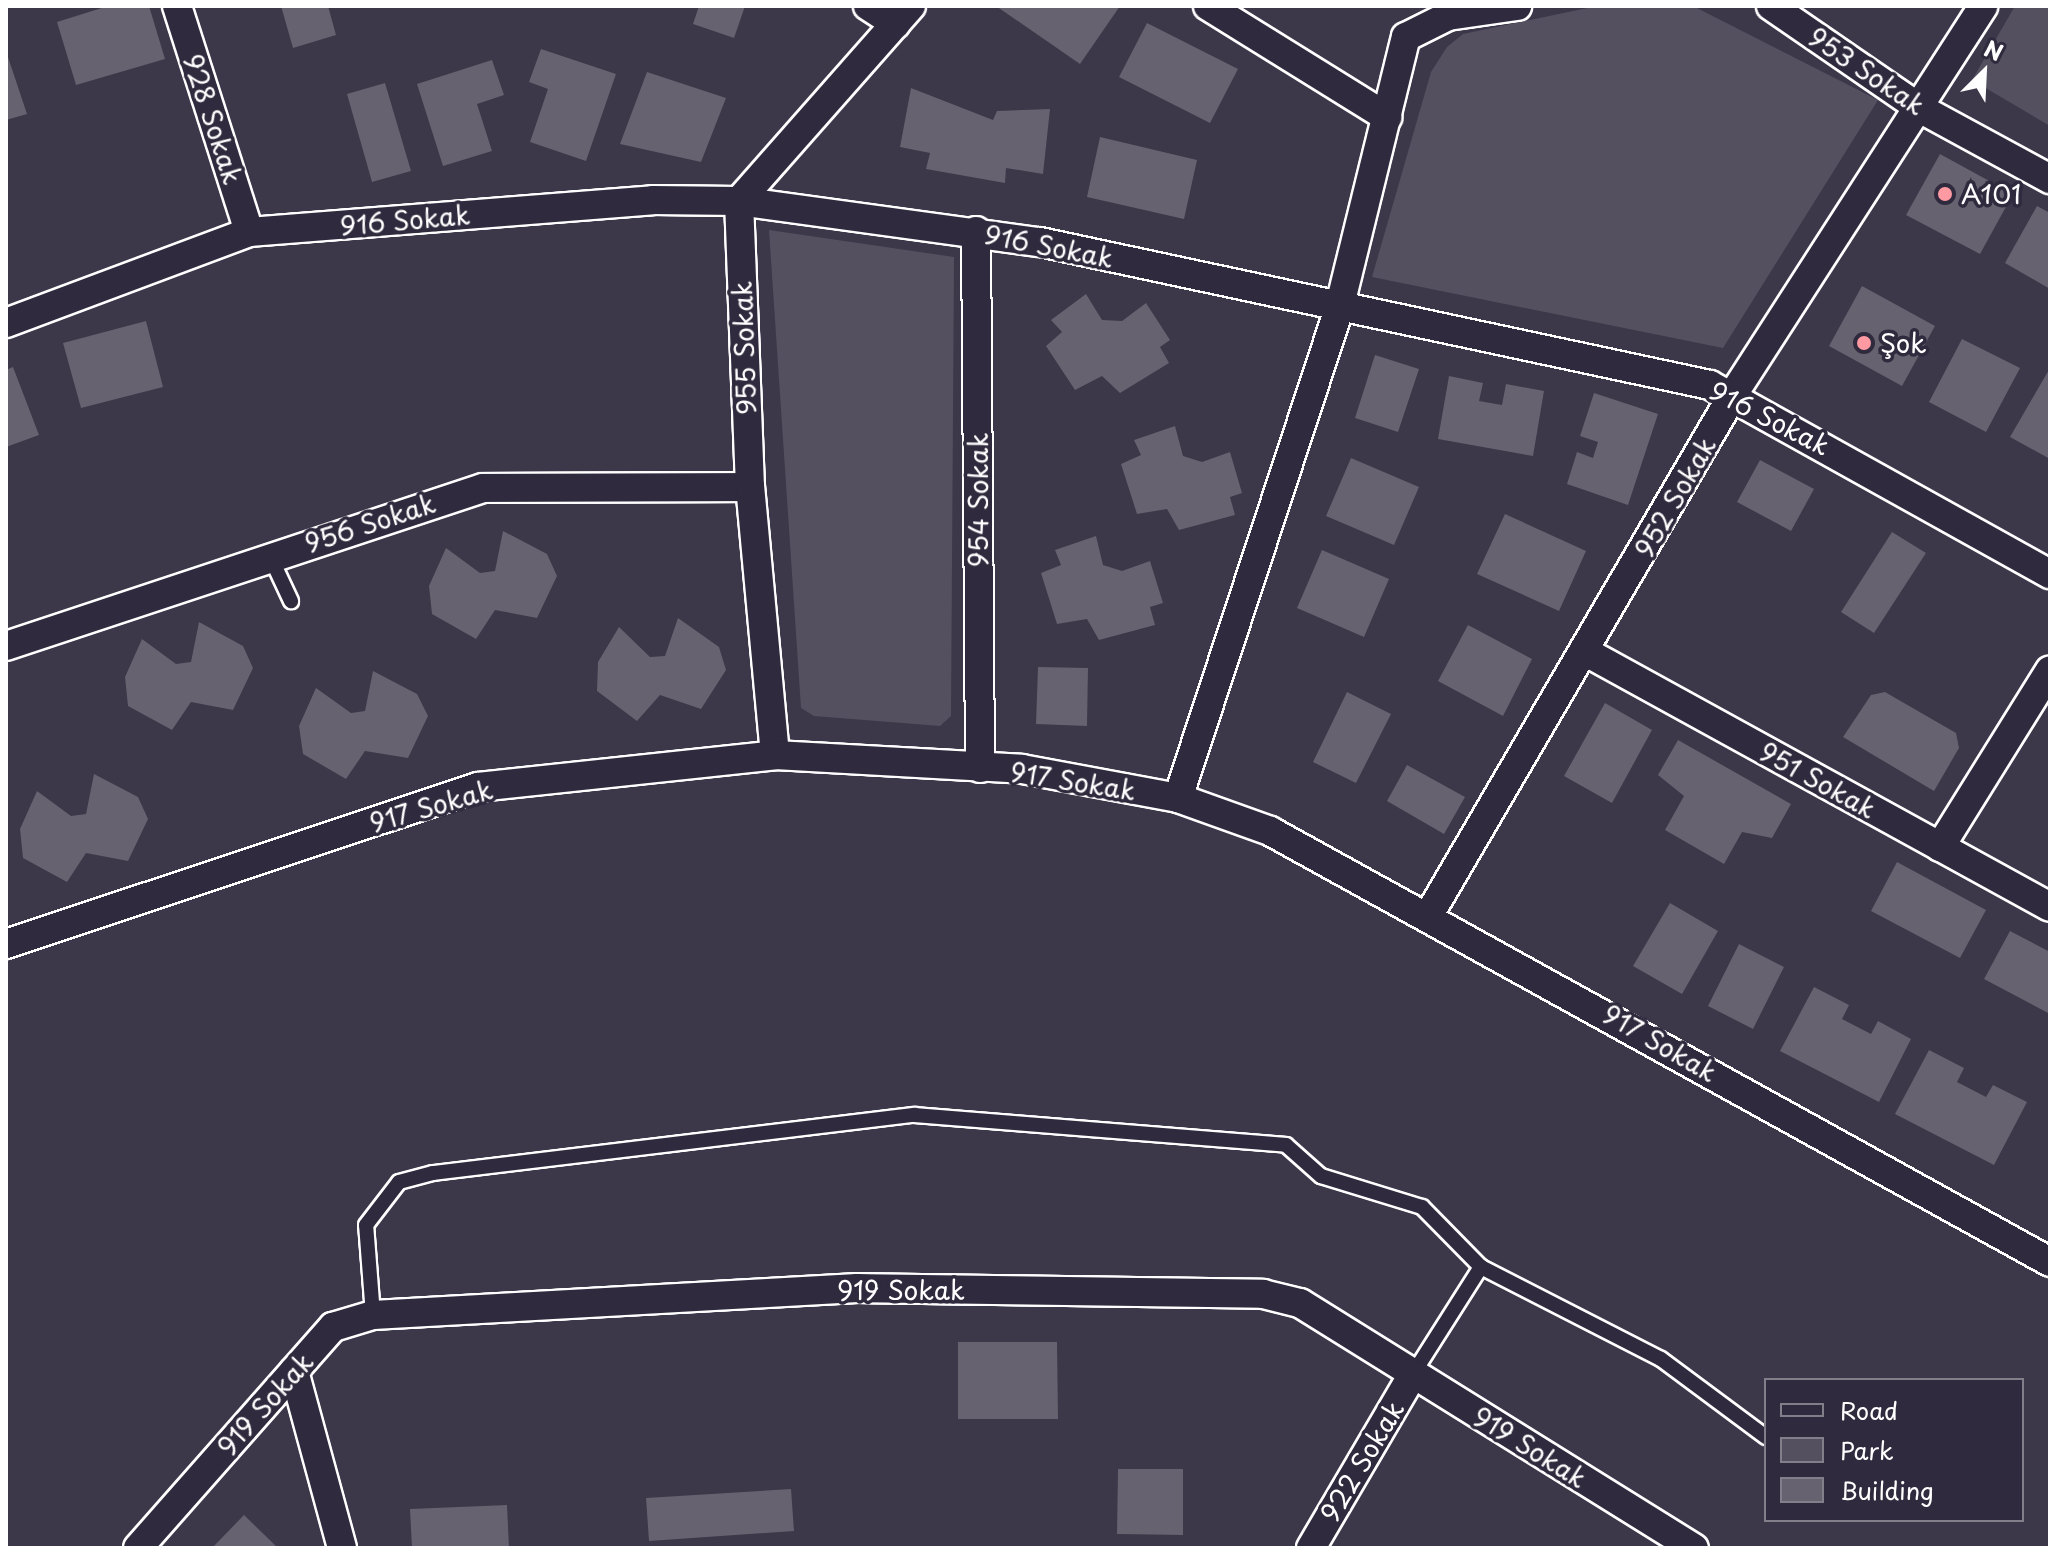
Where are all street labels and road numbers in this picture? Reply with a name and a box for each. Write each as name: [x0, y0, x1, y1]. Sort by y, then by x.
street label: 953 Sokak: [1802, 20, 1932, 122]
street label: 928 Sokak: [177, 50, 249, 188]
street label: 916 Sokak: [338, 199, 472, 241]
street label: 916 Sokak: [982, 218, 1116, 274]
street label: 955 Sokak: [726, 280, 762, 416]
street label: 916 Sokak: [1704, 374, 1836, 462]
street label: 952 Sokak: [1628, 430, 1722, 564]
street label: 954 Sokak: [962, 432, 994, 568]
street label: 956 Sokak: [300, 487, 440, 559]
street label: 951 Sokak: [1754, 735, 1882, 825]
street label: 917 Sokak: [1008, 756, 1138, 806]
street label: 917 Sokak: [366, 773, 496, 839]
street label: 917 Sokak: [1597, 998, 1723, 1088]
street label: 919 Sokak: [836, 1274, 966, 1306]
street label: 919 Sokak: [210, 1345, 320, 1463]
street label: 922 Sokak: [1314, 1395, 1410, 1527]
street label: 919 Sokak: [1467, 1399, 1593, 1495]

